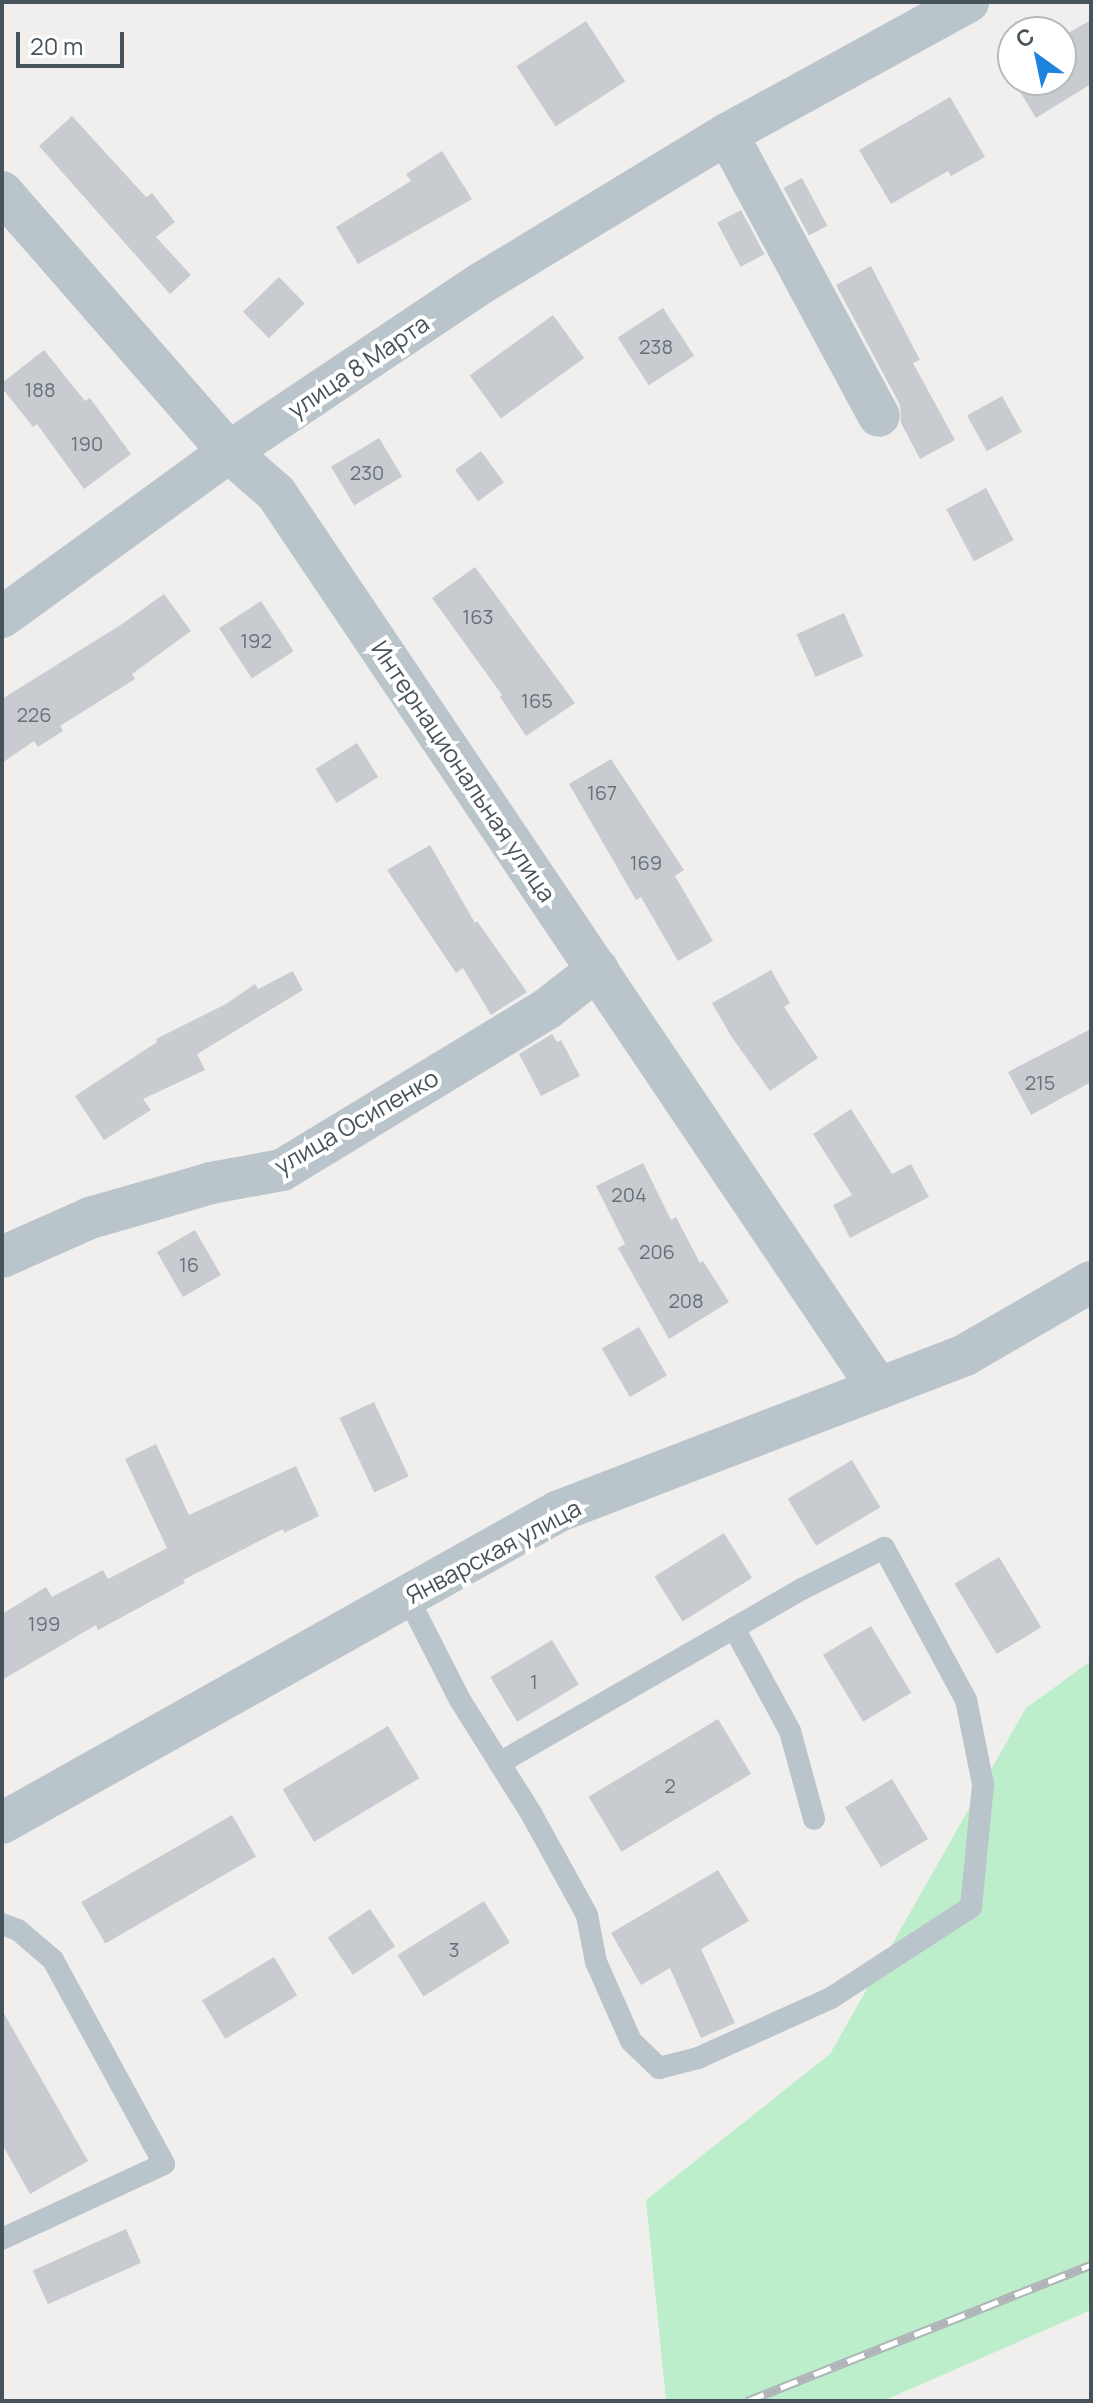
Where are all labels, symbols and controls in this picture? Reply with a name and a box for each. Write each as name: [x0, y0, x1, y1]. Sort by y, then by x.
scale bar: [20, 16, 128, 66]
north arrow: [997, 16, 1077, 96]
text: С: [1010, 21, 1040, 55]
text: 20 m: [30, 29, 83, 62]
street label: улица 8 Марта: [282, 308, 434, 424]
house number: 238: [639, 334, 673, 358]
house number: 188: [24, 377, 56, 401]
house number: 190: [71, 431, 103, 455]
house number: 230: [350, 460, 384, 484]
house number: 163: [462, 604, 494, 628]
house number: 192: [240, 628, 272, 652]
street label: Интернациональная улица: [366, 635, 562, 907]
house number: 165: [521, 688, 553, 712]
house number: 226: [16, 702, 52, 726]
house number: 167: [587, 780, 617, 804]
house number: 169: [630, 850, 662, 874]
street label: улица Осипенко: [269, 1062, 443, 1180]
house number: 215: [1025, 1070, 1055, 1094]
house number: 204: [611, 1182, 647, 1206]
house number: 206: [639, 1239, 675, 1263]
house number: 16: [179, 1252, 199, 1276]
house number: 208: [668, 1288, 704, 1312]
street label: Январская улица: [401, 1493, 585, 1609]
house number: 199: [28, 1611, 60, 1635]
house number: 1: [530, 1669, 538, 1693]
house number: 2: [664, 1773, 676, 1797]
house number: 3: [448, 1937, 460, 1961]

